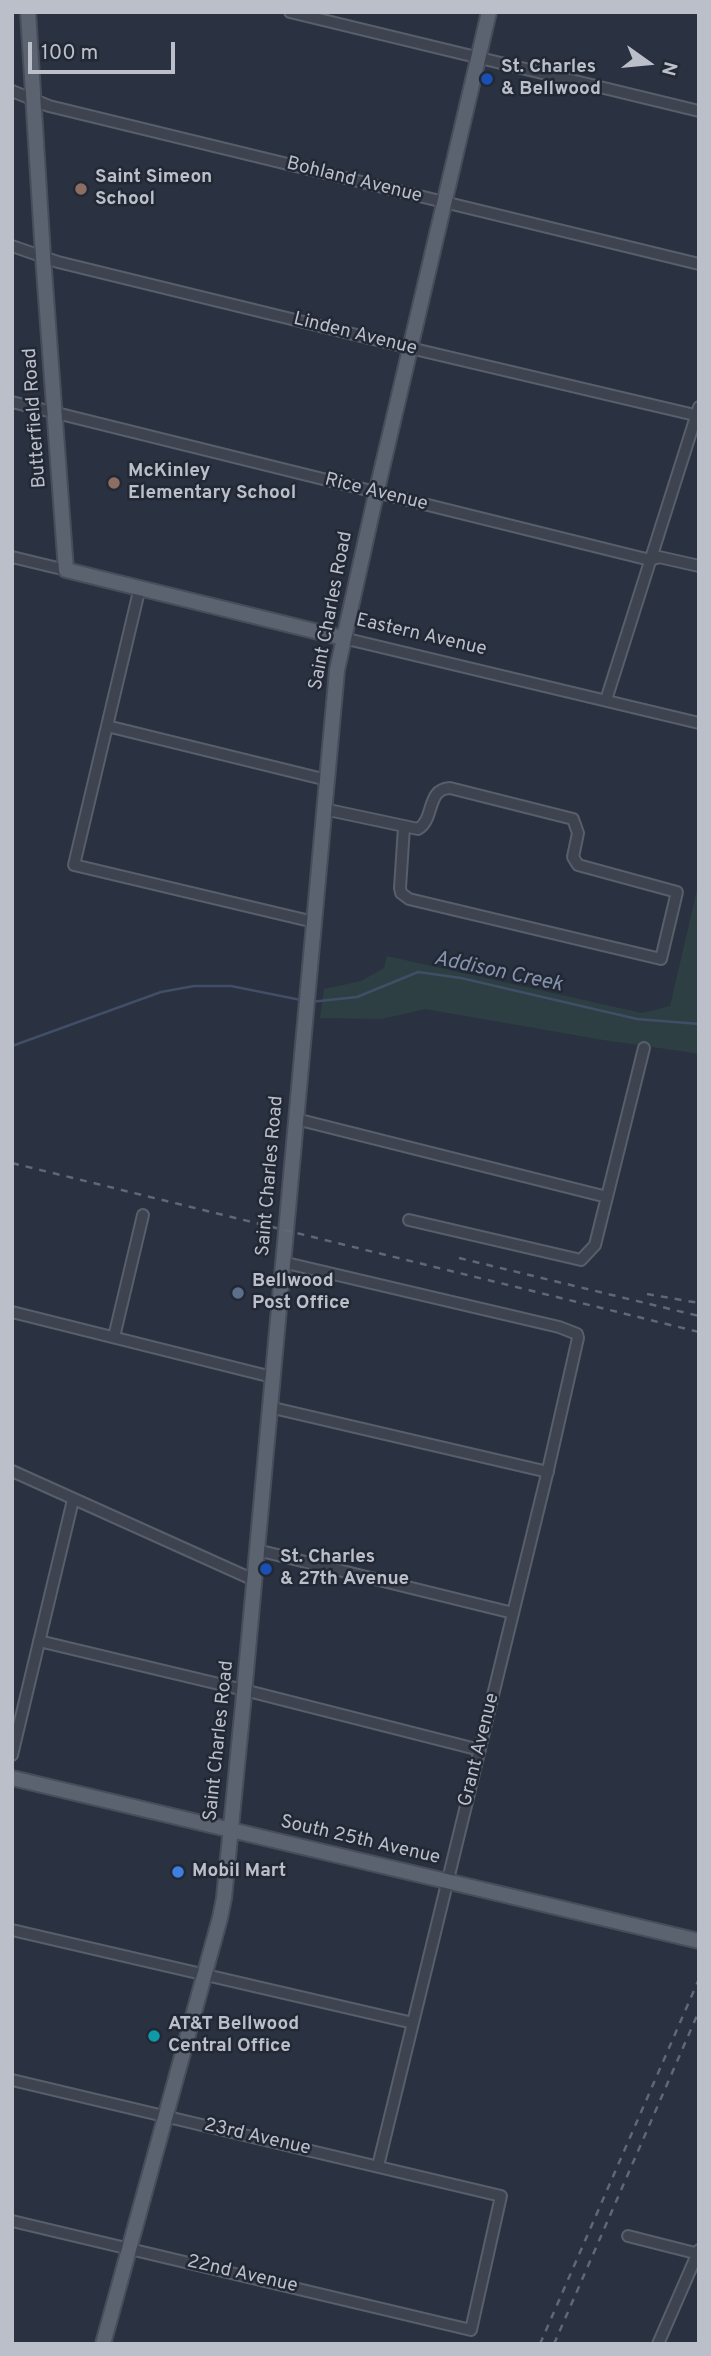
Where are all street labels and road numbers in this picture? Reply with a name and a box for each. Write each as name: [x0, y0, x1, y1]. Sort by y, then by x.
street label: Bohland Avenue: [284, 153, 424, 209]
street label: Linden Avenue: [291, 309, 419, 361]
street label: Butterfield Road: [20, 347, 52, 489]
street label: Rice Avenue: [322, 469, 430, 517]
street label: Saint Charles Road: [305, 530, 359, 692]
street label: Eastern Avenue: [353, 610, 489, 662]
street label: Saint Charles Road: [253, 1095, 289, 1257]
street label: Saint Charles Road: [200, 1660, 240, 1822]
street label: Grant Avenue: [455, 1691, 505, 1809]
street label: South 25th Avenue: [278, 1812, 442, 1870]
street label: 23rd Avenue: [201, 2115, 313, 2161]
street label: 22nd Avenue: [184, 2251, 300, 2299]

